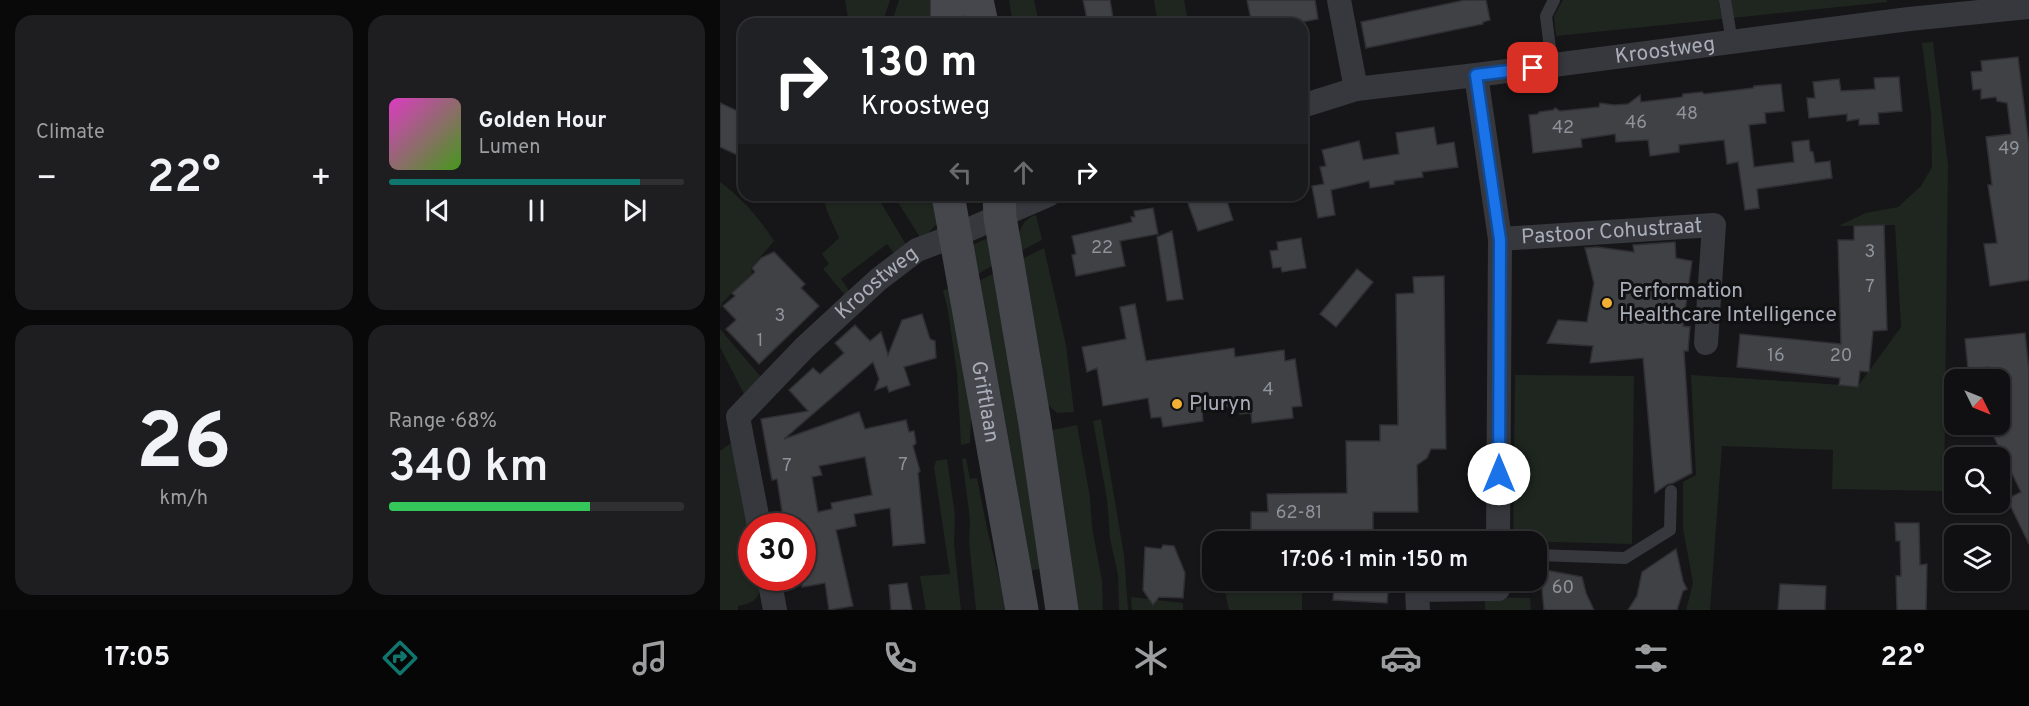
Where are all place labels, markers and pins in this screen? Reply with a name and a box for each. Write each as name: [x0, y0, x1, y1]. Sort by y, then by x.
pin: [1507, 42, 1558, 93]
place label: Performation Healthcare Intelligence: [1619, 278, 1837, 329]
marker: Performation Healthcare Intelligence: [1600, 296, 1614, 310]
place label: Pluryn: [1189, 391, 1251, 418]
marker: Pluryn: [1170, 397, 1184, 411]

